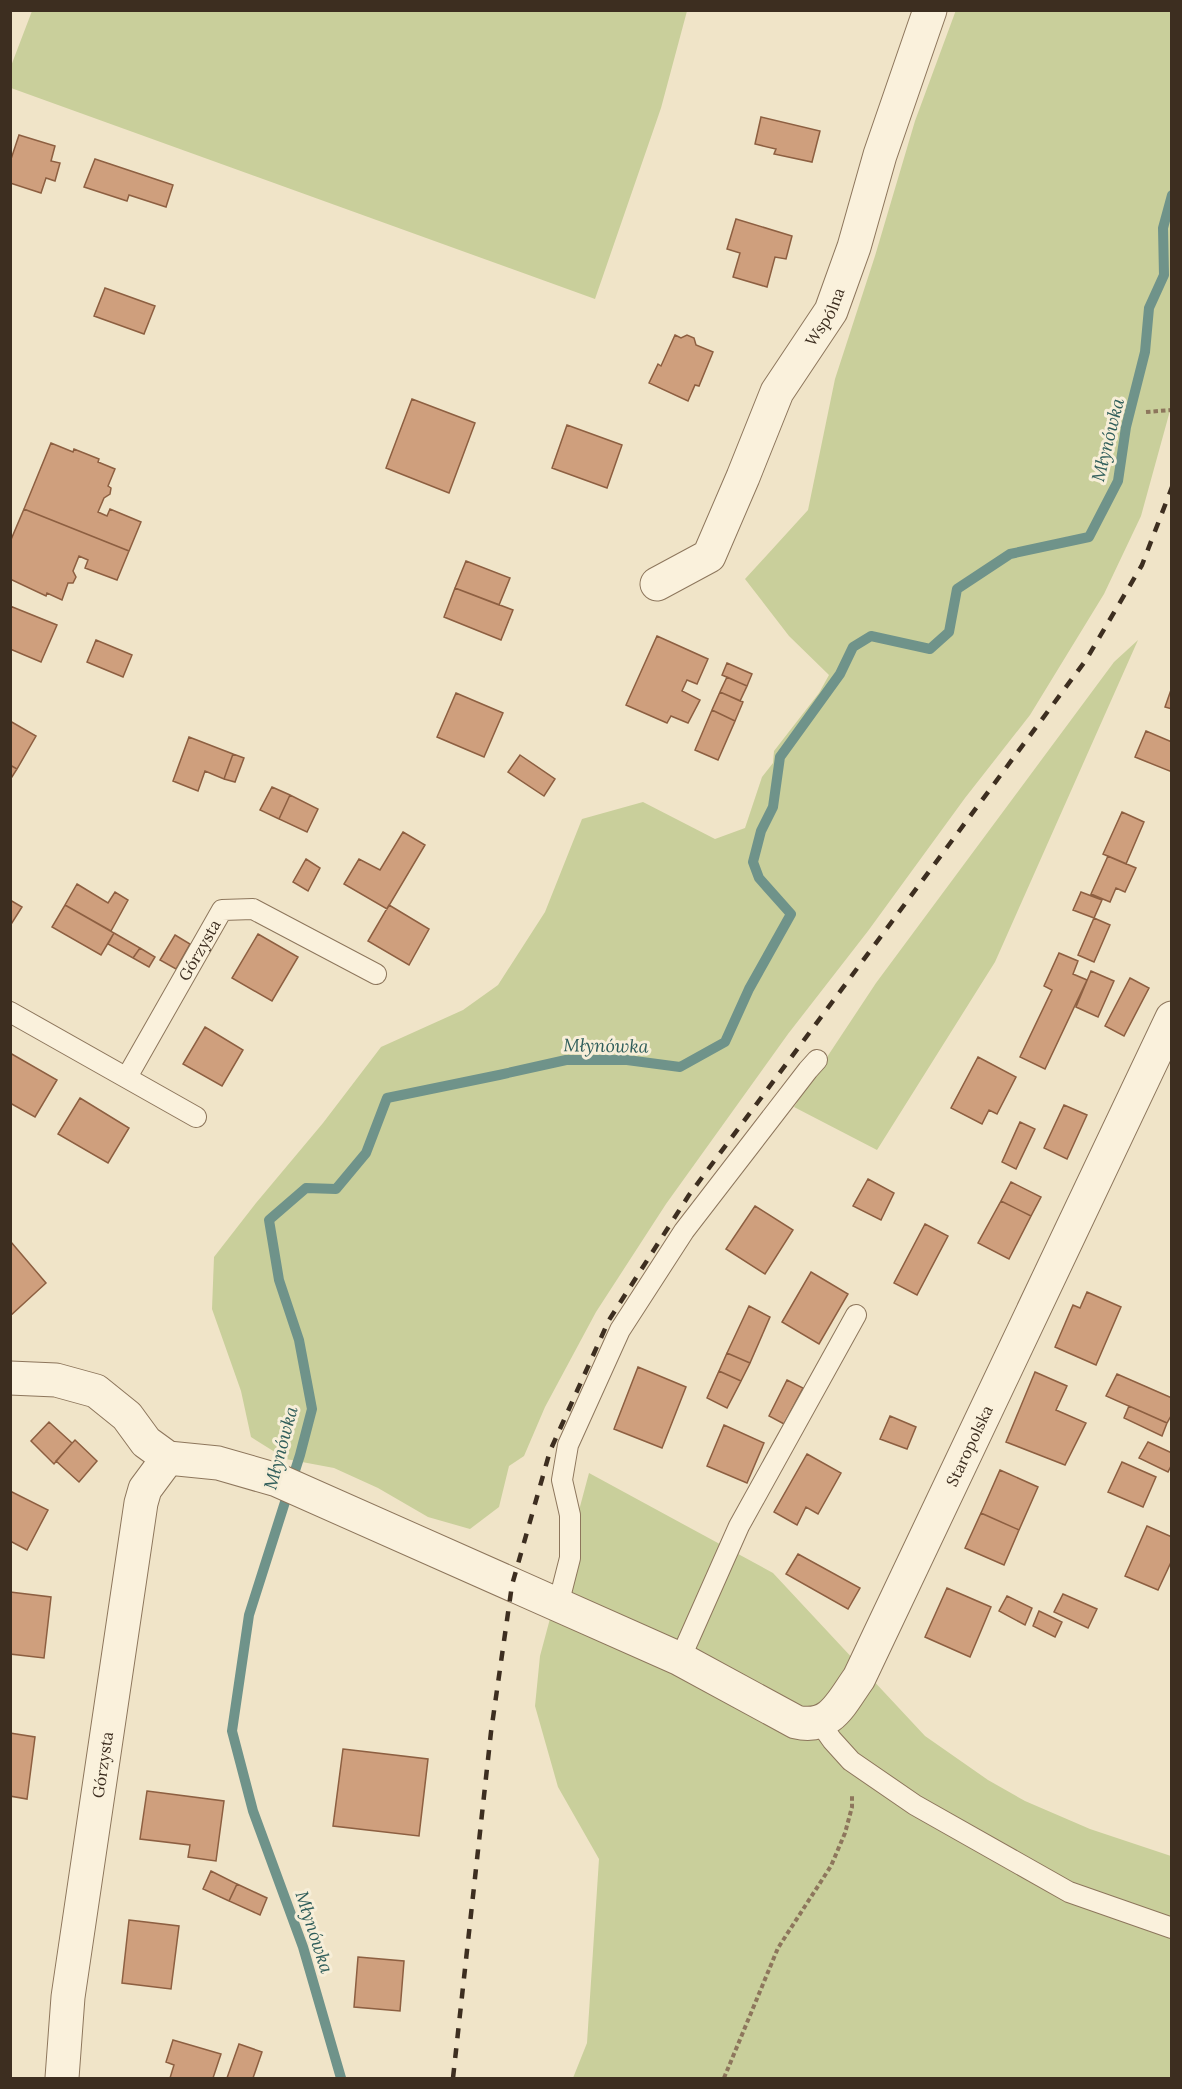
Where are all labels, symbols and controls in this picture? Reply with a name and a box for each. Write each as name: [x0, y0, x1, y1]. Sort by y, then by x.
street label: Wspólna: [801, 285, 849, 350]
water label: Młynówka: [1086, 396, 1129, 484]
street label: Górzysta: [174, 916, 224, 984]
water label: Młynówka: [563, 1033, 649, 1058]
street label: Staropolska: [941, 1402, 997, 1489]
water label: Młynówka: [258, 1404, 303, 1492]
street label: Górzysta: [88, 1730, 117, 1799]
water label: Młynówka: [290, 1888, 339, 1976]

